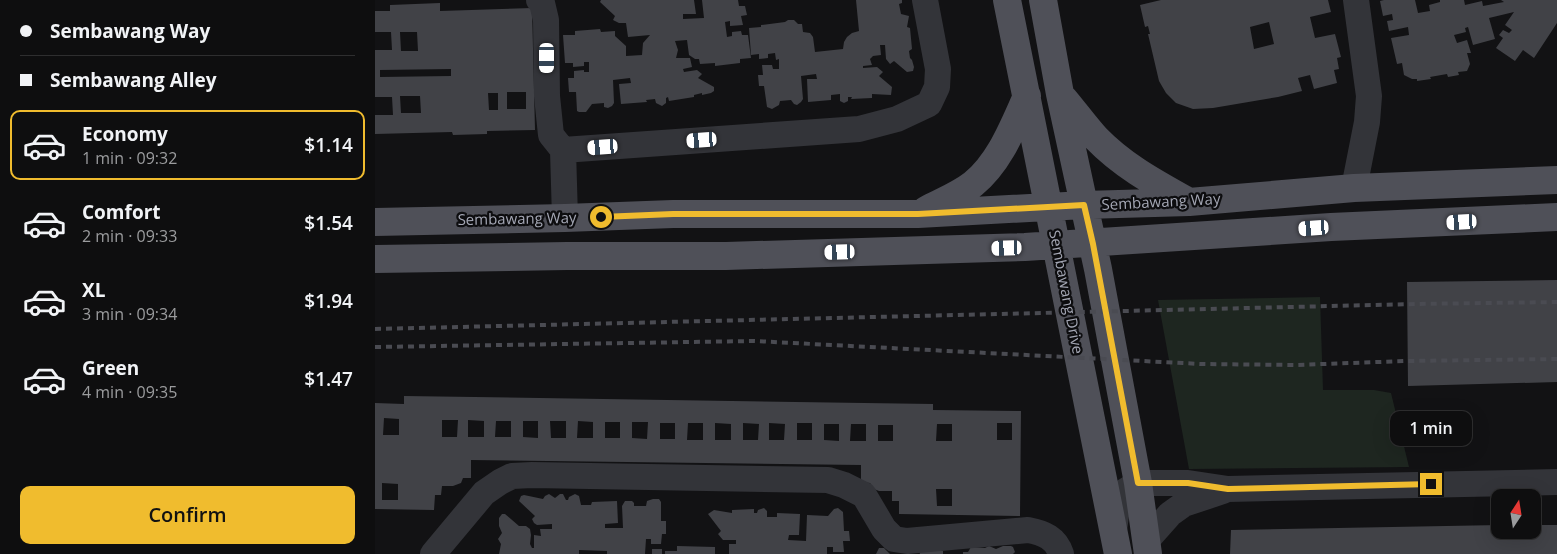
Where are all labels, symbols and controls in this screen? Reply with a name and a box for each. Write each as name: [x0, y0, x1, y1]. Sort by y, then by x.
text: Sembawang Way: [50, 18, 210, 44]
car: [539, 43, 554, 73]
text: Sembawang Alley: [50, 67, 216, 93]
text: Economy: [82, 121, 168, 147]
icon: car: [22, 123, 67, 168]
car: [686, 131, 717, 149]
text: $1.14: [304, 132, 353, 158]
car: [587, 138, 618, 156]
text: 1 min · 09:32: [82, 147, 177, 169]
street label: Sembawang Way: [1101, 188, 1221, 214]
text: Comfort: [82, 199, 161, 225]
icon: car: [22, 201, 67, 246]
route start: [590, 206, 612, 228]
street label: Sembawang Way: [457, 207, 577, 229]
text: $1.54: [304, 210, 353, 236]
car: [1446, 214, 1477, 230]
car: [1298, 219, 1329, 237]
text: 2 min · 09:33: [82, 225, 177, 247]
street label: Sembawang Drive: [1045, 228, 1089, 356]
car: [991, 240, 1022, 256]
car: [824, 244, 855, 260]
text: XL: [82, 277, 105, 303]
icon: car: [22, 279, 67, 324]
text: $1.94: [304, 288, 353, 314]
text: 3 min · 09:34: [82, 303, 177, 325]
text: Green: [82, 355, 139, 381]
icon: car: [22, 357, 67, 402]
text: $1.47: [304, 366, 353, 392]
text: 4 min · 09:35: [82, 381, 177, 403]
callout: 1 min: [1390, 412, 1472, 446]
text: 1 min: [1409, 417, 1453, 439]
route end: [1420, 473, 1442, 495]
button: Confirm: [20, 486, 355, 544]
north arrow: [1491, 489, 1541, 539]
map controls: [1491, 489, 1541, 539]

